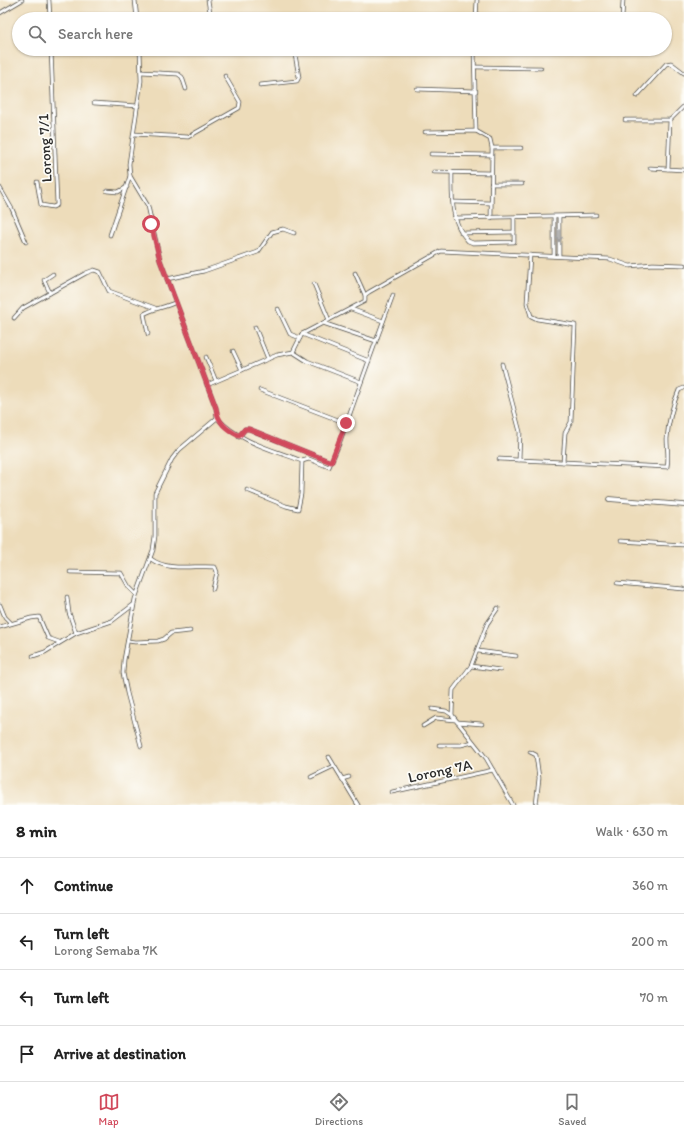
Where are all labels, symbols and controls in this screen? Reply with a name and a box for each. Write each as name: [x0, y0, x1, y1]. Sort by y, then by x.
search box: [12, 12, 672, 56]
icon: search: [26, 23, 48, 45]
text: Search here: [58, 25, 133, 43]
street label: Lorong 7/1: [34, 113, 56, 183]
route start: [142, 215, 160, 233]
one-way arrow: [555, 229, 563, 242]
route end: [337, 414, 355, 432]
street label: Lorong 7A: [406, 755, 474, 787]
text: 8 min: [16, 821, 57, 841]
text: Walk · 630 m: [595, 824, 668, 839]
icon: ahead: [16, 875, 38, 897]
text: Continue: [54, 877, 113, 895]
text: 360 m: [632, 878, 668, 893]
text: Turn left: [54, 925, 109, 943]
icon: left: [16, 931, 38, 953]
text: 200 m: [631, 934, 668, 949]
text: Lorong Semaba 7K: [54, 943, 158, 958]
icon: left: [16, 987, 38, 1009]
text: Turn left: [54, 989, 109, 1007]
text: 70 m: [640, 990, 668, 1005]
icon: arrive: [16, 1043, 38, 1065]
text: Arrive at destination: [54, 1045, 186, 1063]
tab: Map: [98, 1091, 120, 1128]
tab: Directions: [315, 1091, 363, 1128]
tab: Saved: [558, 1091, 586, 1128]

